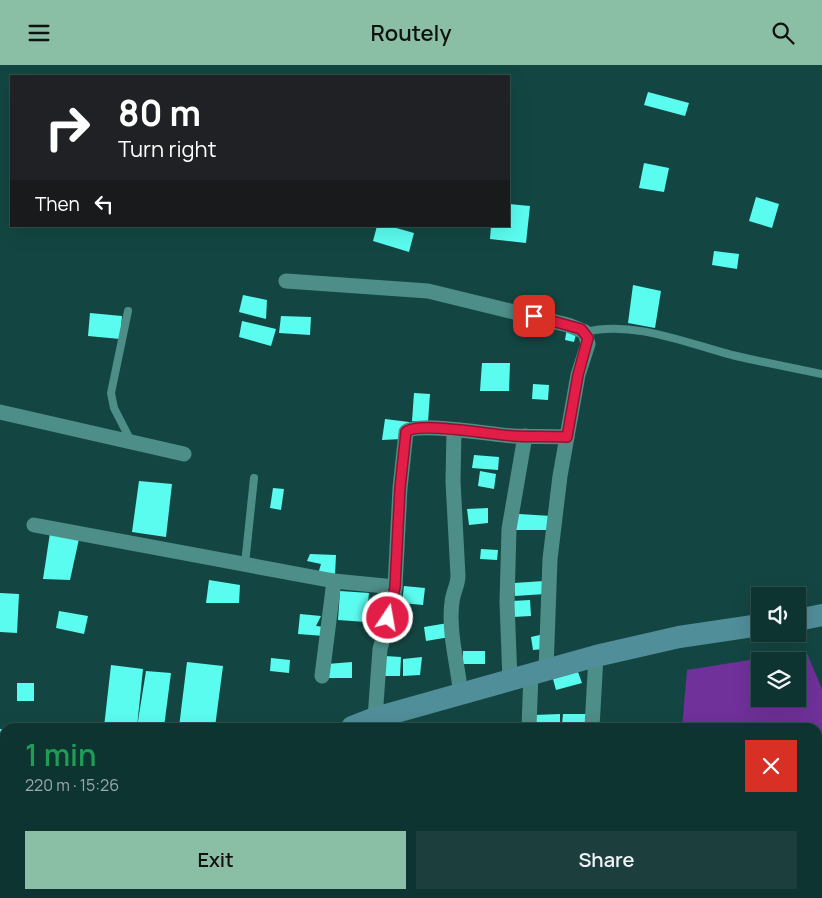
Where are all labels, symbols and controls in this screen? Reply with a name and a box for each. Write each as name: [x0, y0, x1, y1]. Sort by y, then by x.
text: Routely: [370, 18, 452, 48]
icon: menu: [25, 19, 53, 47]
icon: search: [769, 19, 797, 47]
text: 80 m: [118, 89, 201, 137]
icon: right: [35, 95, 100, 160]
text: Turn right: [118, 134, 216, 164]
icon: left: [90, 190, 118, 218]
text: Then: [35, 191, 80, 217]
pin: [513, 295, 555, 337]
icon: arrive: [520, 302, 548, 330]
map controls: [751, 587, 806, 707]
button: sound: [751, 587, 806, 642]
position arrow: [361, 591, 413, 643]
button: layers: [751, 652, 806, 707]
text: 1 min: [25, 734, 97, 775]
button: close: [745, 740, 797, 792]
text: 220 m · 15:26: [25, 774, 119, 796]
button: Exit: [25, 831, 406, 889]
button: Share: [416, 831, 797, 889]

